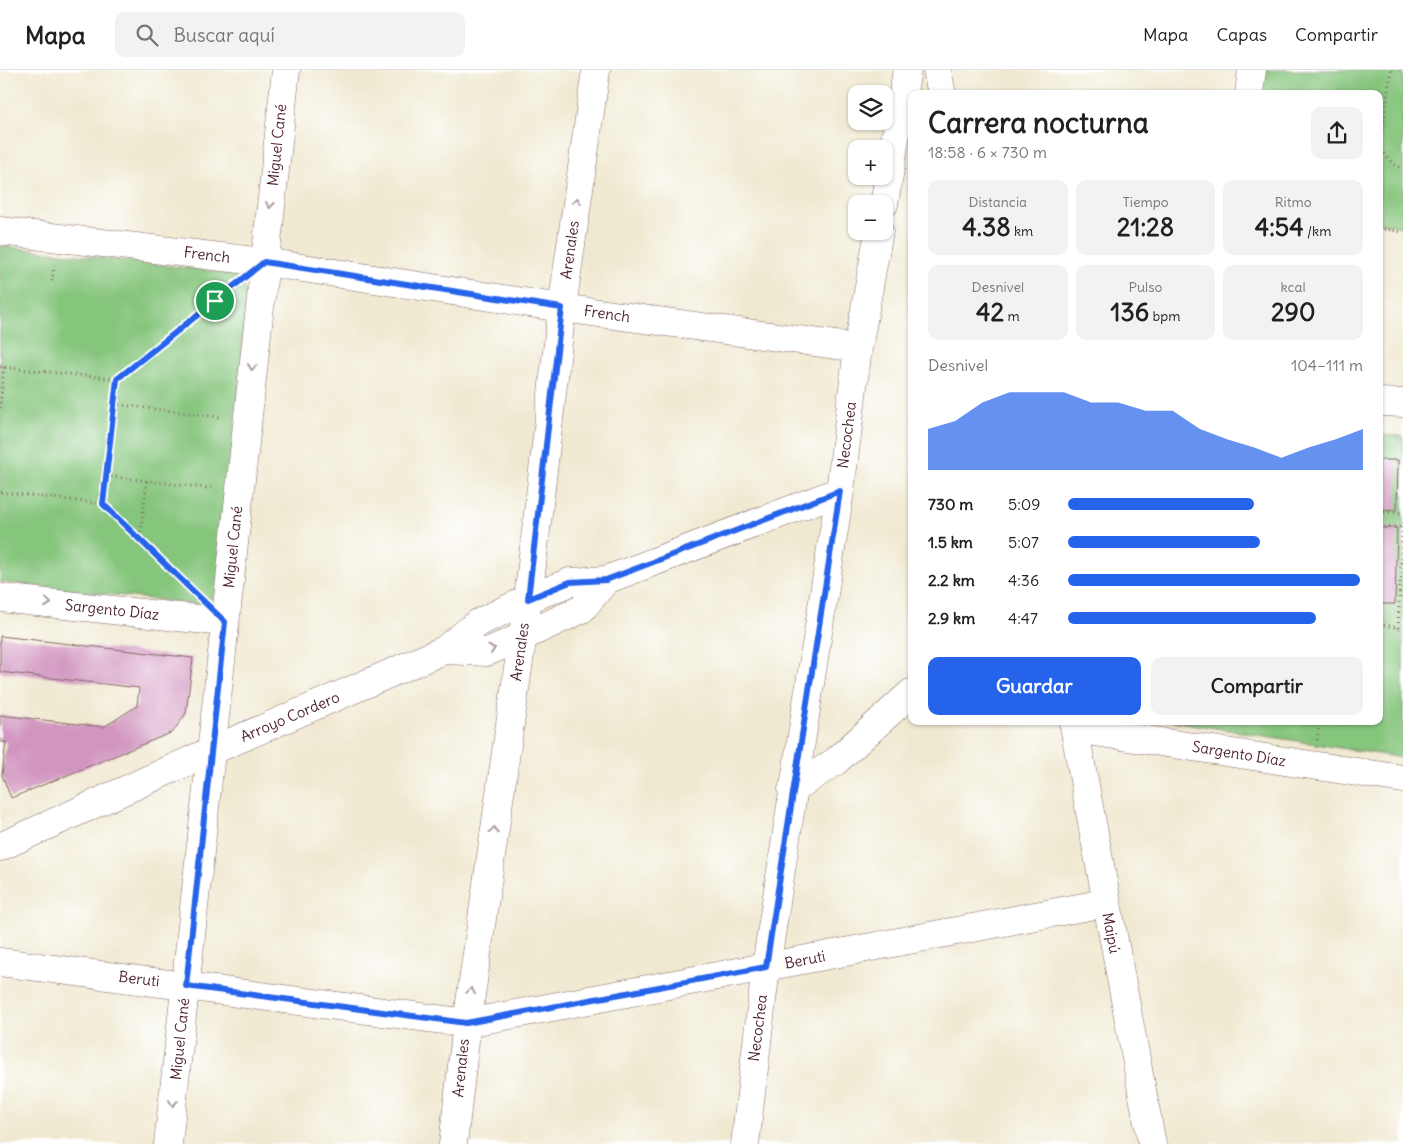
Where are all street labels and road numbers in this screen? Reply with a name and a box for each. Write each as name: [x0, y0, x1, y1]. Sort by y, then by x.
street label: Miguel Cané: [263, 103, 290, 187]
street label: Arenales: [556, 219, 583, 280]
street label: French: [183, 242, 232, 267]
street label: French: [583, 301, 632, 326]
street label: Necochea: [833, 400, 860, 469]
street label: Miguel Cané: [219, 505, 246, 589]
street label: Sargento Díaz: [64, 595, 160, 624]
street label: Arenales: [506, 621, 533, 682]
street label: Arroyo Cordero: [237, 687, 342, 746]
street label: Sargento Díaz: [1191, 737, 1287, 770]
street label: Maipú: [1098, 911, 1125, 955]
street label: Beruti: [783, 946, 827, 973]
street label: Beruti: [117, 967, 161, 990]
street label: Necochea: [744, 993, 771, 1062]
street label: Miguel Cané: [166, 997, 193, 1081]
street label: Arenales: [448, 1037, 473, 1098]

